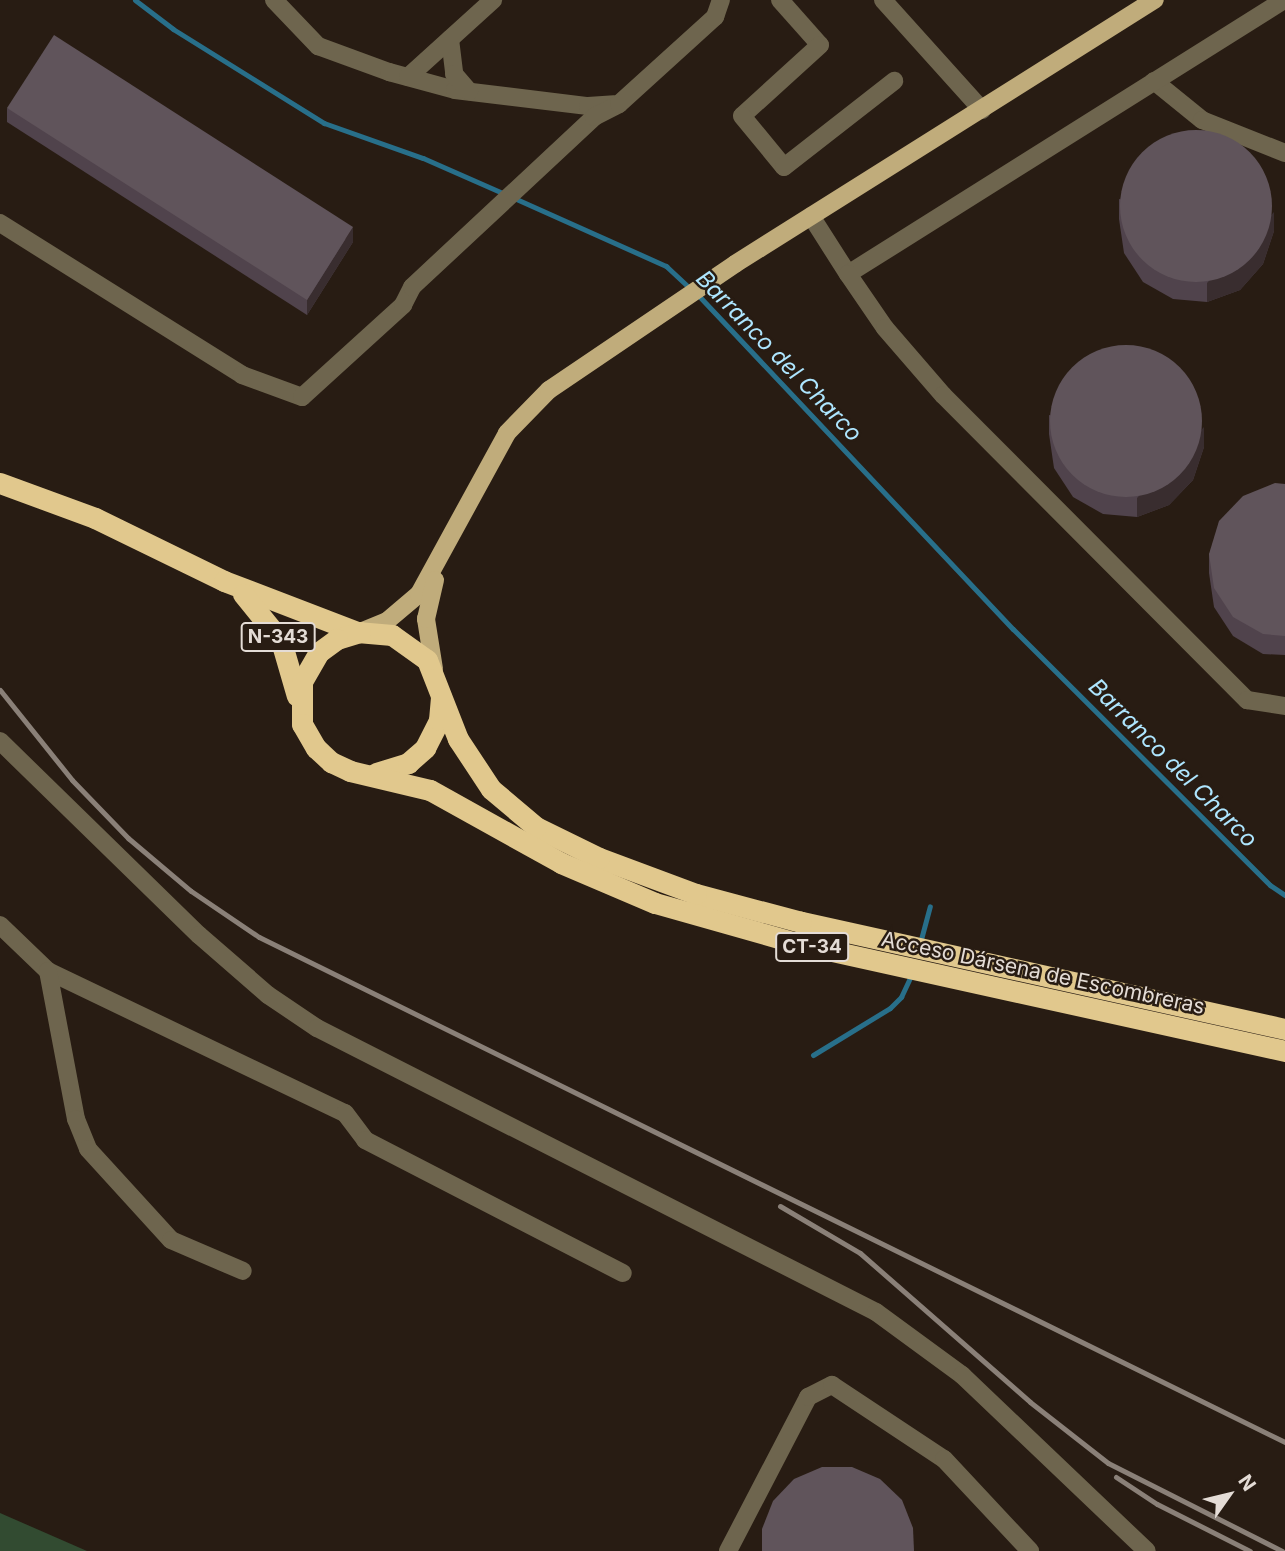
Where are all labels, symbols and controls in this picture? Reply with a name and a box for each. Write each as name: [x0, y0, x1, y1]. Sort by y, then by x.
water label: Barranco del Charco: [690, 265, 868, 447]
road number: N-343: [240, 622, 316, 652]
water label: Barranco del Charco: [1083, 673, 1263, 853]
street label: Acceso Dársena de Escombreras: [879, 926, 1207, 1020]
road number: CT-34: [774, 931, 850, 962]
north arrow: [1194, 1460, 1264, 1530]
text: N: [1233, 1471, 1260, 1495]

